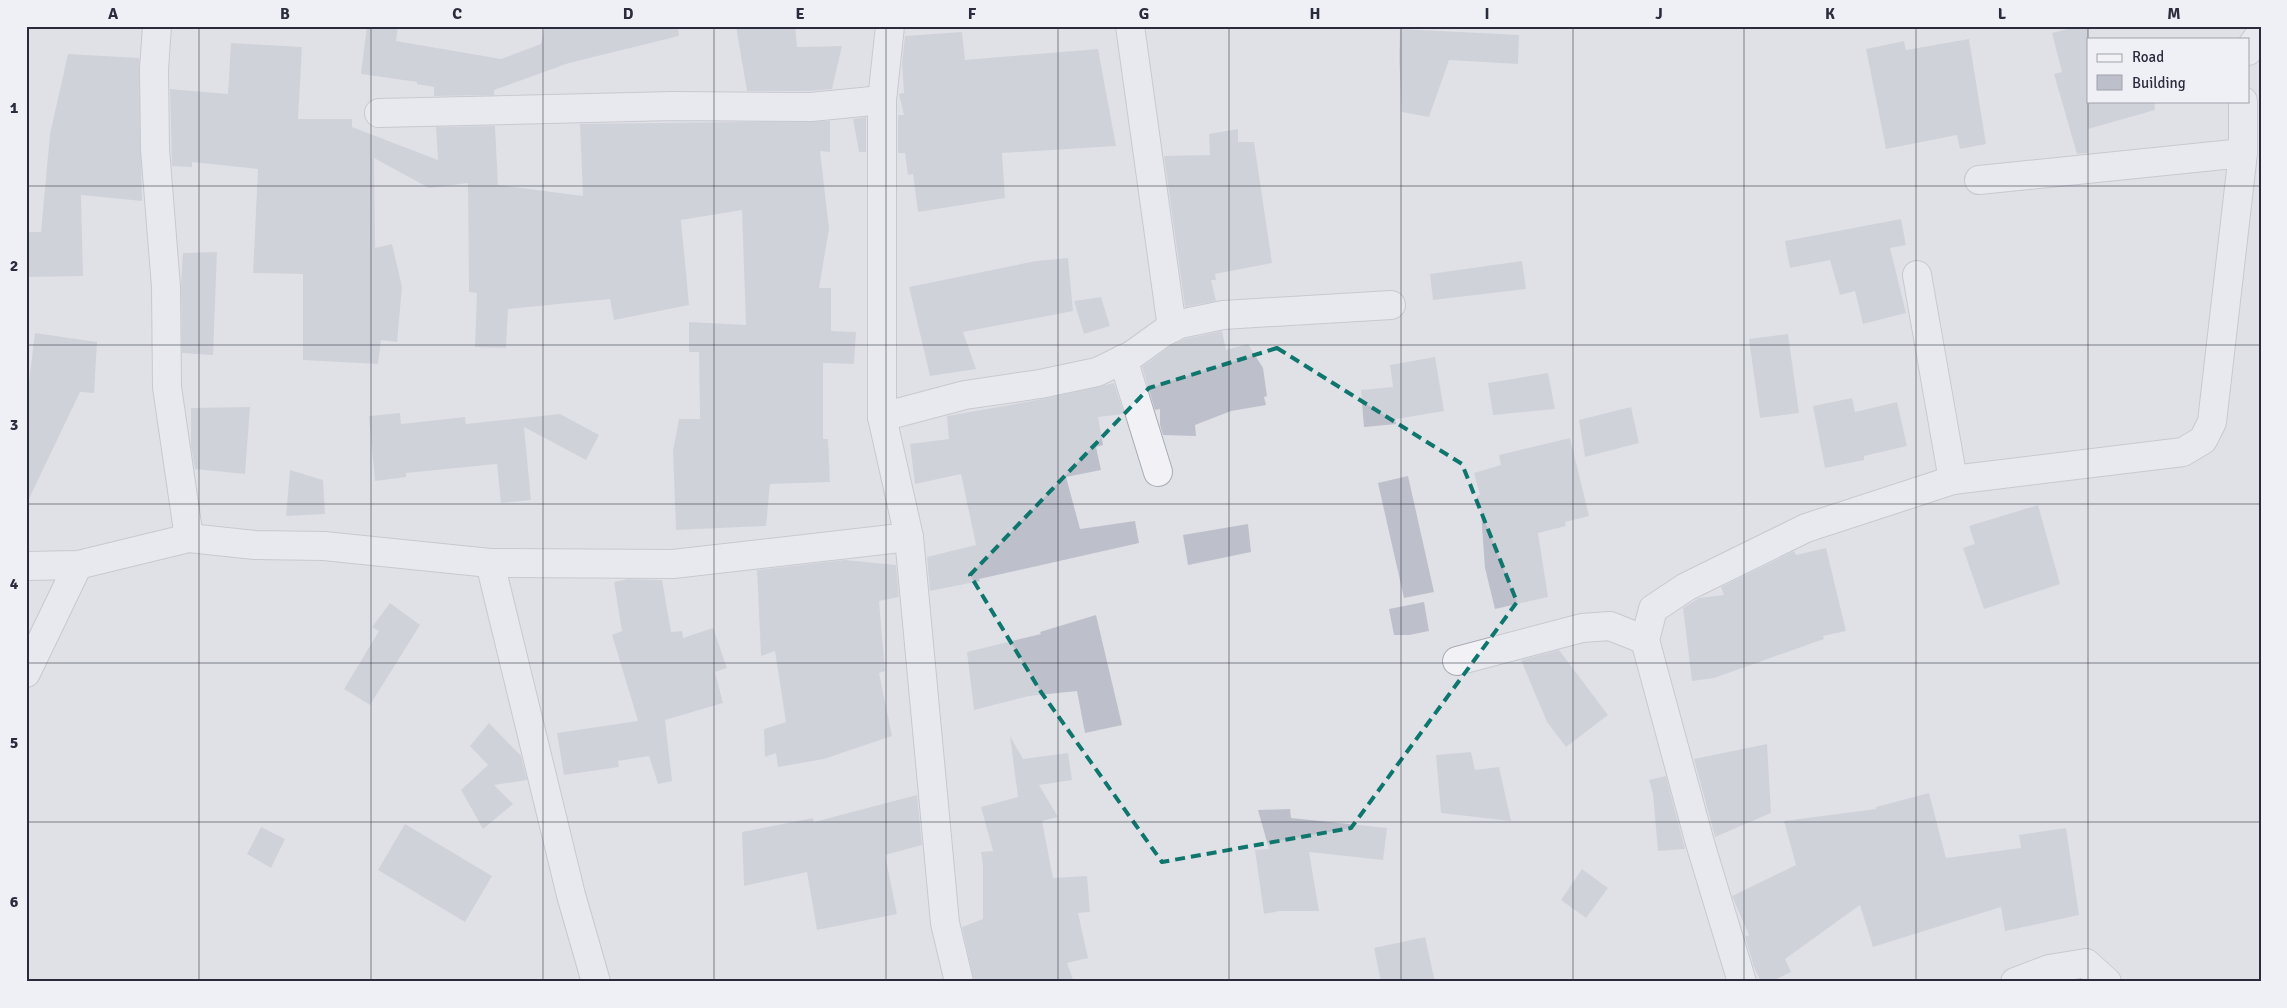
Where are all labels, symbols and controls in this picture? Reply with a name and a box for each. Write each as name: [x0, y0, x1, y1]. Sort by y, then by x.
text: A: [108, 4, 119, 24]
text: B: [280, 4, 290, 24]
text: C: [452, 4, 462, 24]
text: D: [623, 4, 634, 24]
text: E: [795, 4, 805, 24]
text: F: [968, 4, 977, 24]
text: G: [1139, 4, 1149, 24]
text: H: [1310, 4, 1320, 24]
text: I: [1484, 4, 1490, 24]
text: J: [1655, 4, 1663, 24]
text: K: [1825, 4, 1835, 24]
text: L: [1998, 4, 2007, 24]
text: M: [2167, 4, 2181, 24]
legend: [2087, 38, 2250, 102]
text: Road: [2132, 48, 2164, 66]
text: Building: [2132, 74, 2186, 92]
text: 1: [10, 98, 19, 118]
text: 2: [10, 256, 18, 276]
text: 3: [10, 415, 18, 435]
text: 4: [10, 574, 19, 594]
text: 5: [10, 733, 18, 753]
text: 6: [10, 892, 19, 912]

